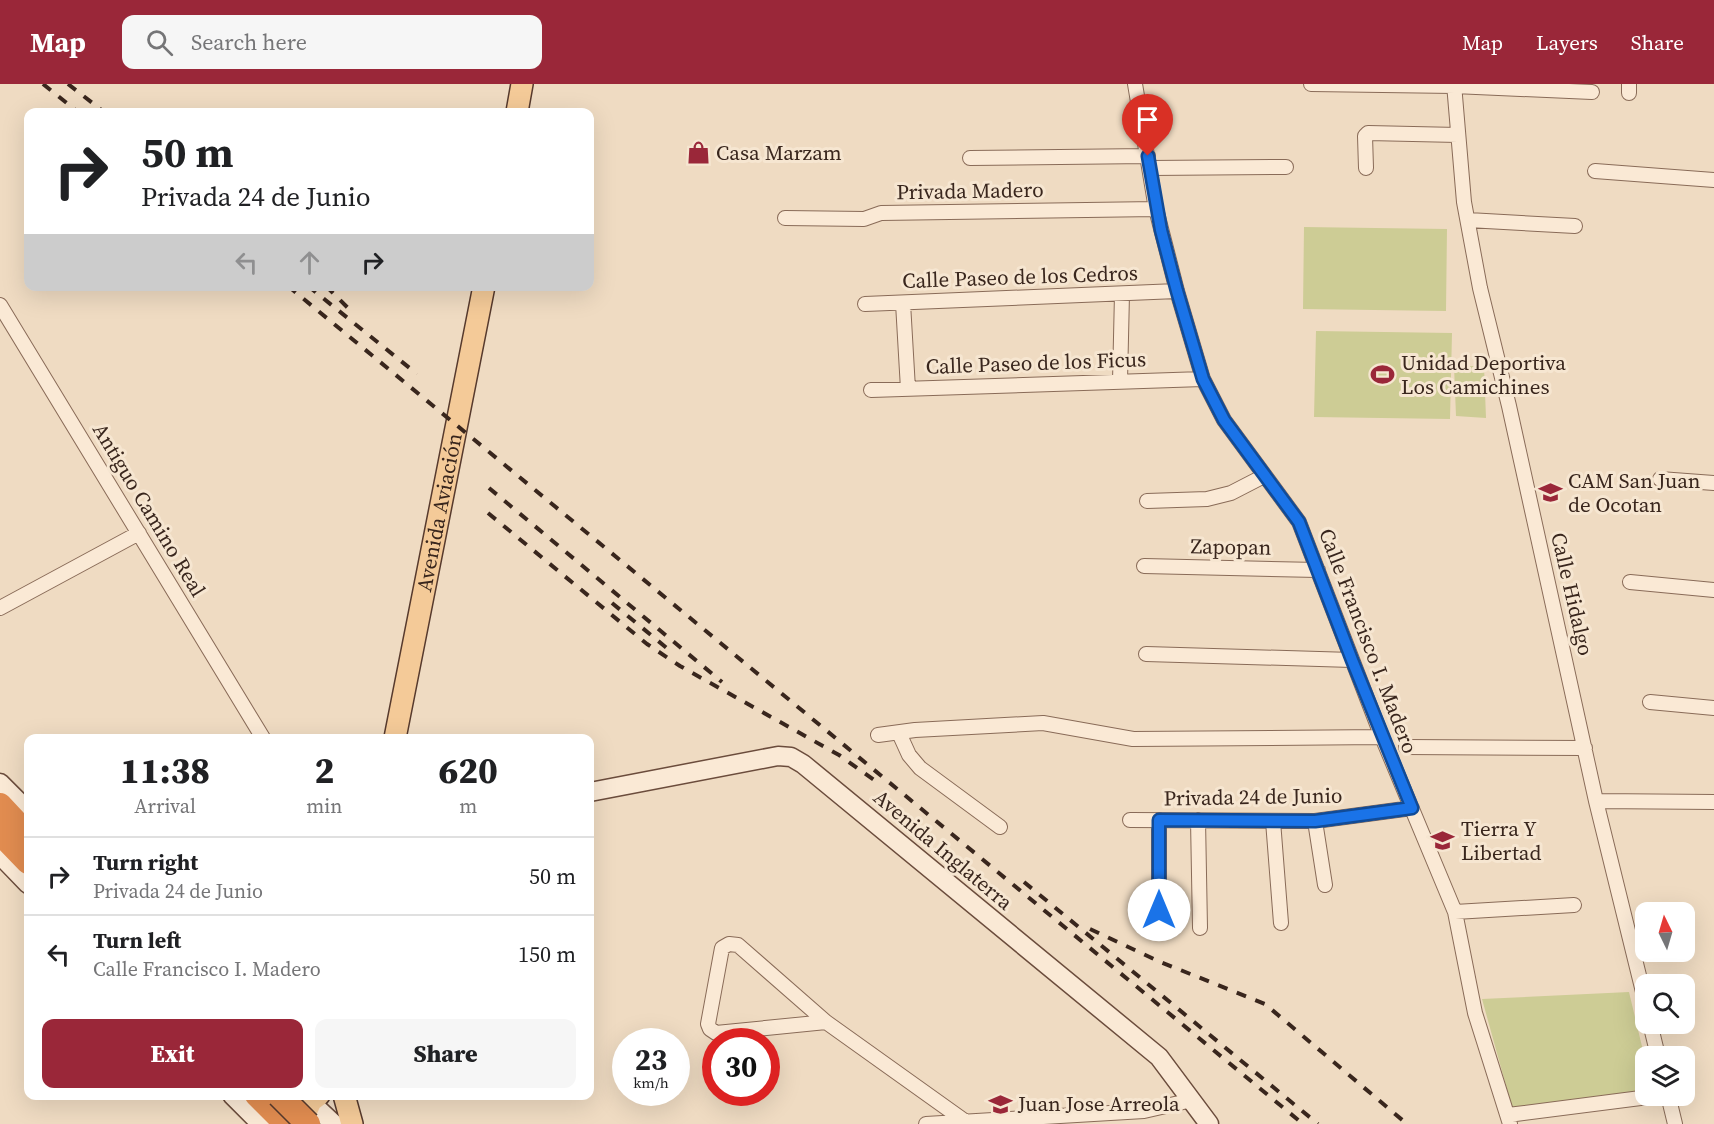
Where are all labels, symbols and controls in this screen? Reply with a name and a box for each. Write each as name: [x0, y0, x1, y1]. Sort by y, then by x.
search box: [122, 15, 542, 69]
text: Map: [30, 23, 86, 61]
icon: search: [143, 26, 176, 59]
text: Search here: [191, 27, 307, 57]
text: Map: [1462, 28, 1503, 57]
text: Layers: [1536, 28, 1598, 57]
text: Share: [1631, 28, 1684, 57]
pin: [1122, 94, 1173, 156]
icon: arrive: [1131, 103, 1164, 136]
text: 50 m: [141, 123, 234, 181]
icon: right: [42, 132, 120, 210]
place label: Casa Marzam: [716, 138, 842, 167]
shop icon: Casa Marzam: [685, 140, 711, 166]
street label: Privada Madero: [896, 175, 1044, 206]
text: Privada 24 de Junio: [141, 178, 371, 215]
icon: left: [230, 246, 263, 279]
icon: ahead: [293, 246, 326, 279]
icon: right: [356, 246, 389, 279]
street label: Calle Paseo de los Cedros: [902, 258, 1138, 295]
street label: Calle Paseo de los Ficus: [925, 344, 1147, 381]
place label: Unidad Deportiva Los Camichines: [1401, 348, 1566, 401]
sports icon: Unidad Deportiva Los Camichines: [1370, 362, 1396, 388]
street label: Antiguo Camino Real: [86, 417, 213, 602]
street label: Avenida Aviación: [409, 430, 469, 594]
place label: CAM San Juan de Ocotan: [1568, 466, 1701, 519]
school or university icon: CAM San Juan de Ocotan: [1537, 480, 1563, 506]
street label: Calle Francisco I. Madero: [1312, 524, 1425, 758]
street label: Calle Hidalgo: [1544, 529, 1601, 658]
street label: Zapopan: [1190, 531, 1272, 562]
text: 11:38: [120, 746, 210, 795]
text: 2: [314, 746, 334, 795]
text: 620: [438, 746, 498, 795]
street label: Privada 24 de Junio: [1163, 780, 1343, 813]
street label: Avenida Inglaterra: [868, 783, 1019, 917]
text: Arrival: [134, 792, 196, 820]
text: min: [306, 792, 342, 820]
text: m: [459, 792, 477, 820]
place label: Tierra Y Libertad: [1461, 814, 1541, 867]
school or university icon: Tierra Y Libertad: [1430, 828, 1456, 854]
text: Turn right: [93, 847, 198, 877]
icon: right: [42, 860, 75, 893]
text: 50 m: [529, 861, 576, 891]
text: Privada 24 de Junio: [93, 877, 263, 905]
position arrow: [1127, 878, 1191, 942]
north arrow: [1635, 902, 1695, 962]
map controls: [1635, 902, 1695, 1106]
text: Turn left: [93, 925, 181, 955]
icon: left: [42, 938, 75, 971]
text: 150 m: [518, 939, 576, 969]
text: Calle Francisco I. Madero: [93, 955, 321, 983]
button: search: [1635, 974, 1695, 1034]
button: Exit: [42, 1019, 303, 1088]
button: Share: [315, 1019, 576, 1088]
speed limit sign: 30: [702, 1028, 780, 1106]
text: 23: [635, 1039, 667, 1080]
button: layers: [1635, 1046, 1695, 1106]
text: km/h: [633, 1072, 669, 1093]
place label: Juan Jose Arreola: [1017, 1089, 1180, 1118]
school or university icon: Juan Jose Arreola: [987, 1091, 1013, 1117]

